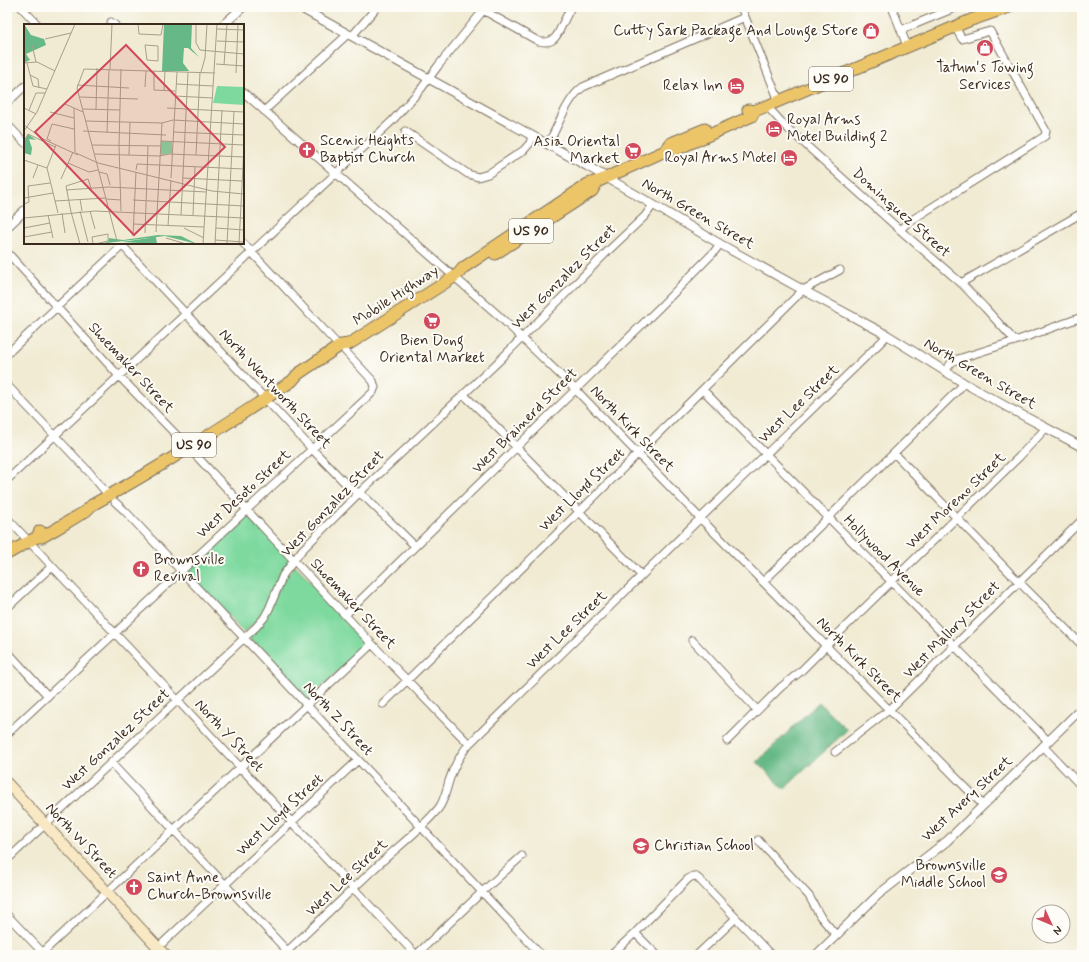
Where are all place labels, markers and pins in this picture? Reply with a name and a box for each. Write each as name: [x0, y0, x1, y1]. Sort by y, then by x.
place label: Cutty Sark Package And Lounge Store: [613, 21, 858, 42]
shop icon: Cutty Sark Package And Lounge Store: [861, 21, 881, 41]
shop icon: Tatum's Towing Services: [975, 38, 995, 58]
place label: Tatum's Towing Services: [936, 58, 1034, 95]
place label: Relax Inn: [663, 76, 723, 96]
hotel icon: Relax Inn: [726, 76, 746, 96]
place label: Royal Arms Motel Building 2: [787, 110, 887, 148]
hotel icon: Royal Arms Motel Building 2: [764, 119, 784, 139]
place label: Scenic Heights Baptist Church: [320, 131, 416, 168]
place label: Asia Oriental Market: [534, 132, 620, 169]
church icon: Scenic Heights Baptist Church: [297, 140, 317, 160]
supermarket icon: Asia Oriental Market: [623, 141, 643, 161]
place label: Royal Arms Motel: [665, 148, 776, 168]
hotel icon: Royal Arms Motel: [779, 148, 799, 168]
supermarket icon: Bien Dong Oriental Market: [422, 311, 442, 331]
place label: Bien Dong Oriental Market: [379, 331, 485, 368]
place label: Brownsville Revival: [154, 550, 225, 587]
church icon: Brownsville Revival: [131, 559, 151, 579]
school or university icon: Christian School: [631, 836, 651, 856]
place label: Christian School: [654, 836, 754, 856]
place label: Brownsville Middle School: [901, 856, 986, 893]
school or university icon: Brownsville Middle School: [989, 865, 1009, 885]
place label: Saint Anne Church-Brownsville: [147, 868, 272, 905]
church icon: Saint Anne Church-Brownsville: [124, 877, 144, 897]

